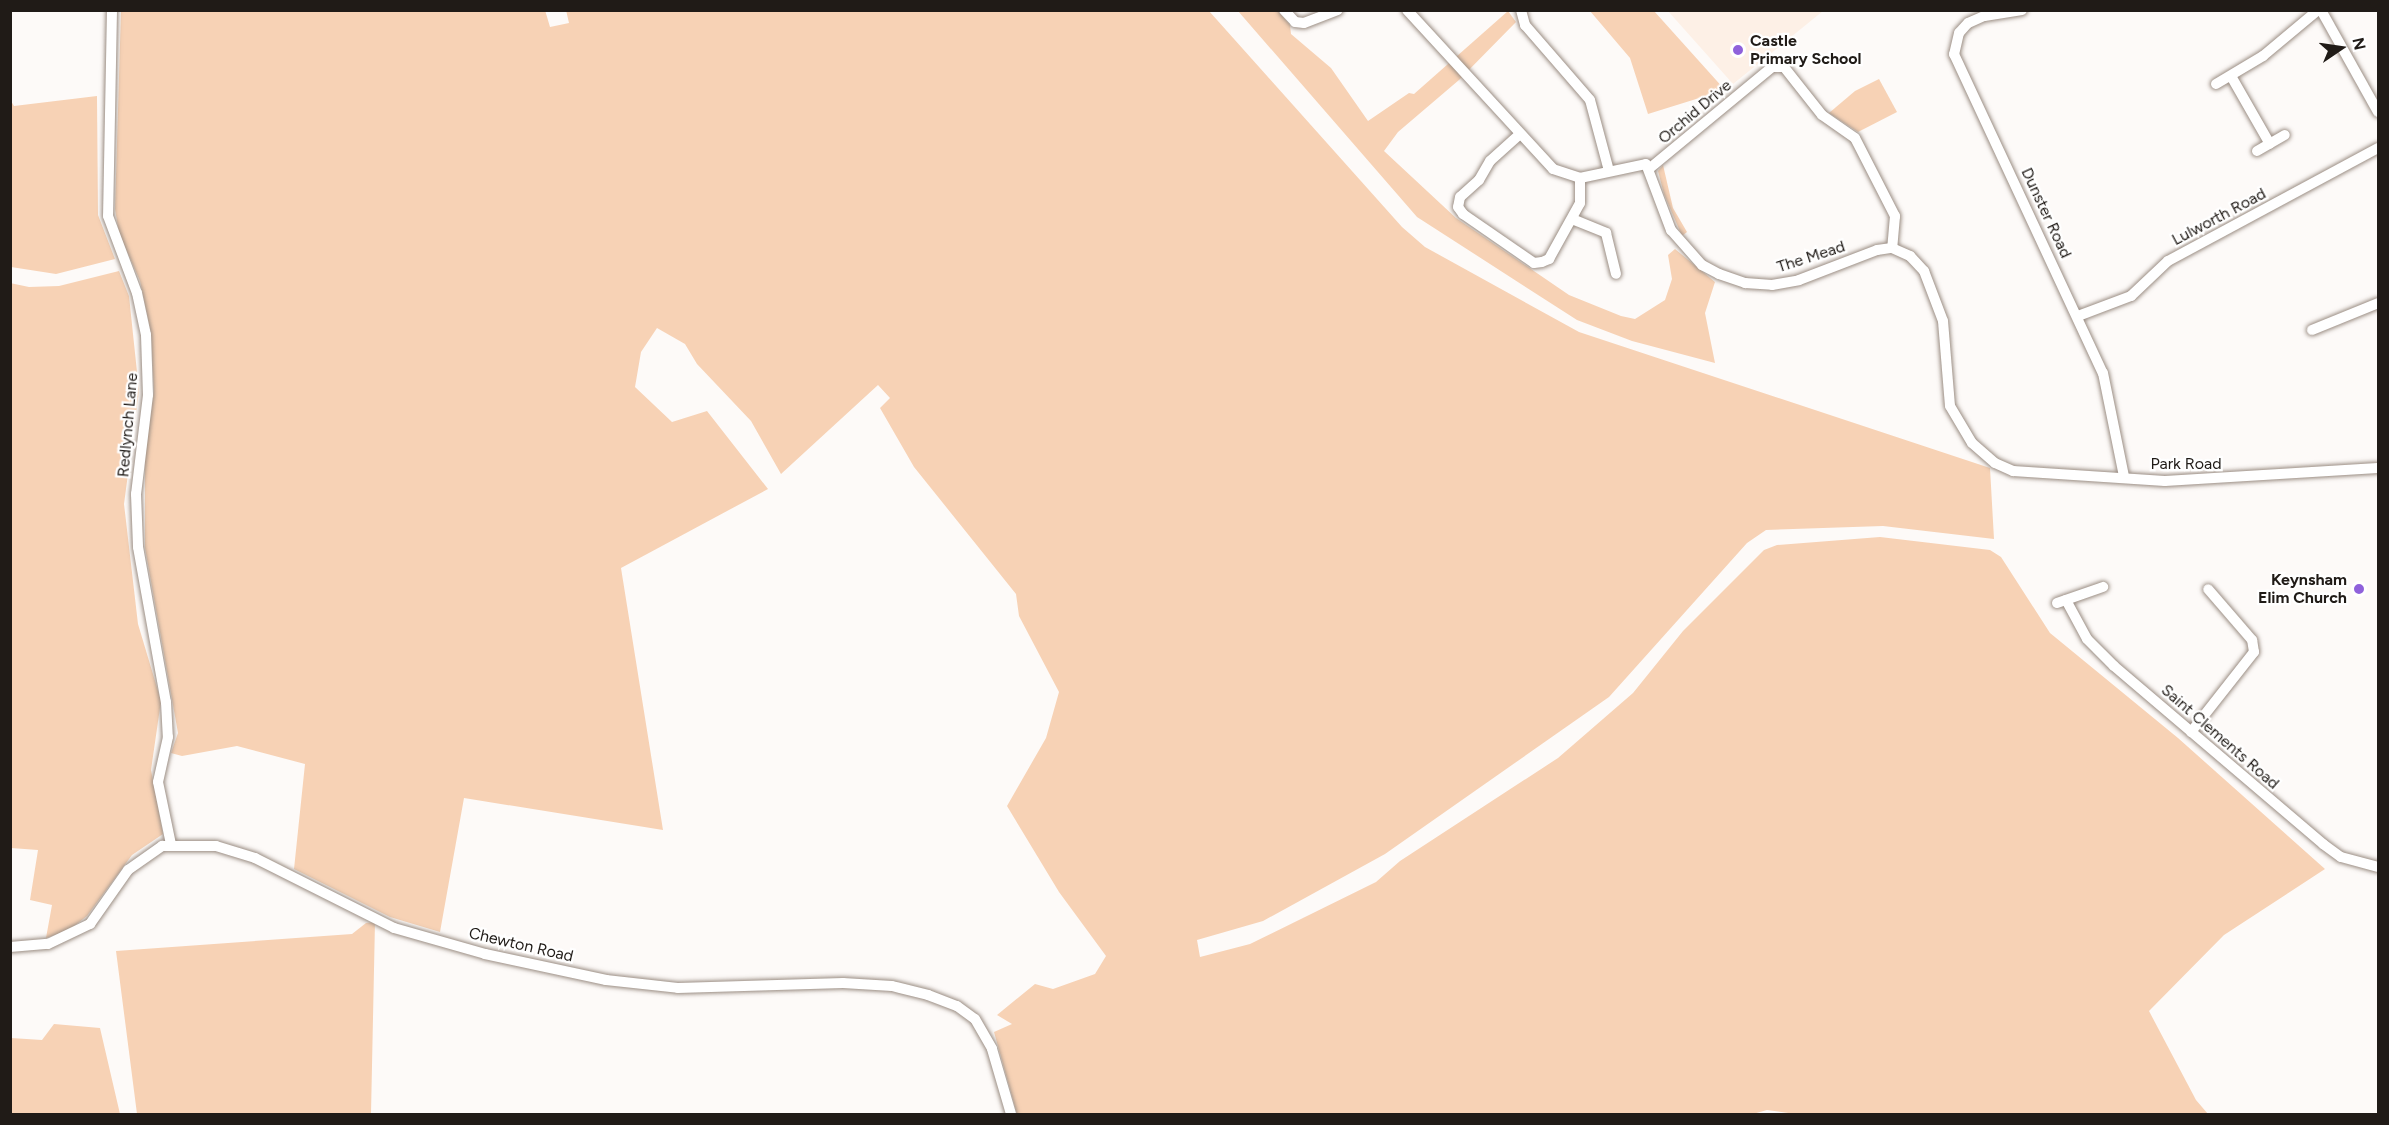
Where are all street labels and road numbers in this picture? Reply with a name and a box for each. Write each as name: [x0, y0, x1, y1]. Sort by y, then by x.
street label: Orchid Drive: [1655, 76, 1735, 148]
street label: Dunster Road: [2017, 165, 2075, 261]
street label: Lulworth Road: [2169, 184, 2269, 250]
street label: The Mead: [1775, 237, 1847, 277]
street label: Redlynch Lane: [114, 372, 142, 478]
street label: Park Road: [2150, 454, 2222, 474]
street label: Saint Clements Road: [2157, 681, 2283, 793]
street label: Chewton Road: [467, 924, 575, 966]

